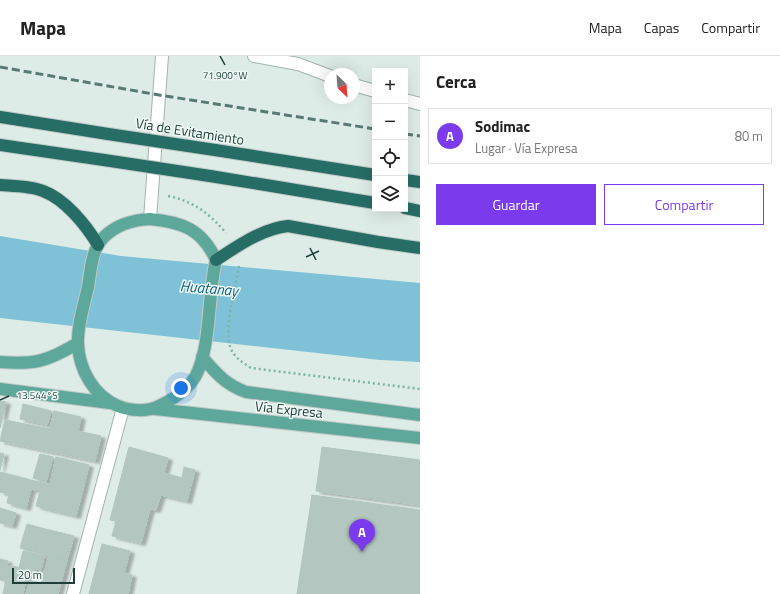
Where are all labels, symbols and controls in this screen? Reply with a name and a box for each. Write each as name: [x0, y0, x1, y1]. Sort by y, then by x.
text: Mapa: [20, 13, 66, 42]
text: Mapa: [589, 17, 622, 38]
text: Capas: [644, 17, 679, 38]
text: Compartir: [701, 17, 760, 38]
text: 71.900°W: [203, 68, 247, 83]
north arrow: [324, 68, 360, 104]
map controls: [372, 68, 408, 212]
button: +: [372, 68, 408, 104]
text: Cerca: [436, 69, 476, 95]
button: −: [372, 104, 408, 140]
street label: Vía de Evitamiento: [134, 112, 246, 150]
text: Sodimac: [475, 115, 530, 138]
text: A: [446, 126, 454, 146]
text: 80 m: [735, 126, 763, 146]
text: Lugar · Vía Expresa: [475, 138, 578, 158]
button: locate: [372, 140, 408, 176]
button: layers: [372, 176, 408, 212]
button: Guardar: [436, 184, 596, 225]
button: Compartir: [604, 184, 764, 225]
water label: Huatanay: [179, 274, 241, 302]
your location: [171, 378, 191, 398]
text: 13.544°S: [16, 388, 58, 403]
street label: Vía Expresa: [254, 395, 324, 423]
pin: A: [349, 519, 375, 552]
scale bar: [12, 566, 75, 585]
text: 20 m: [18, 567, 42, 583]

